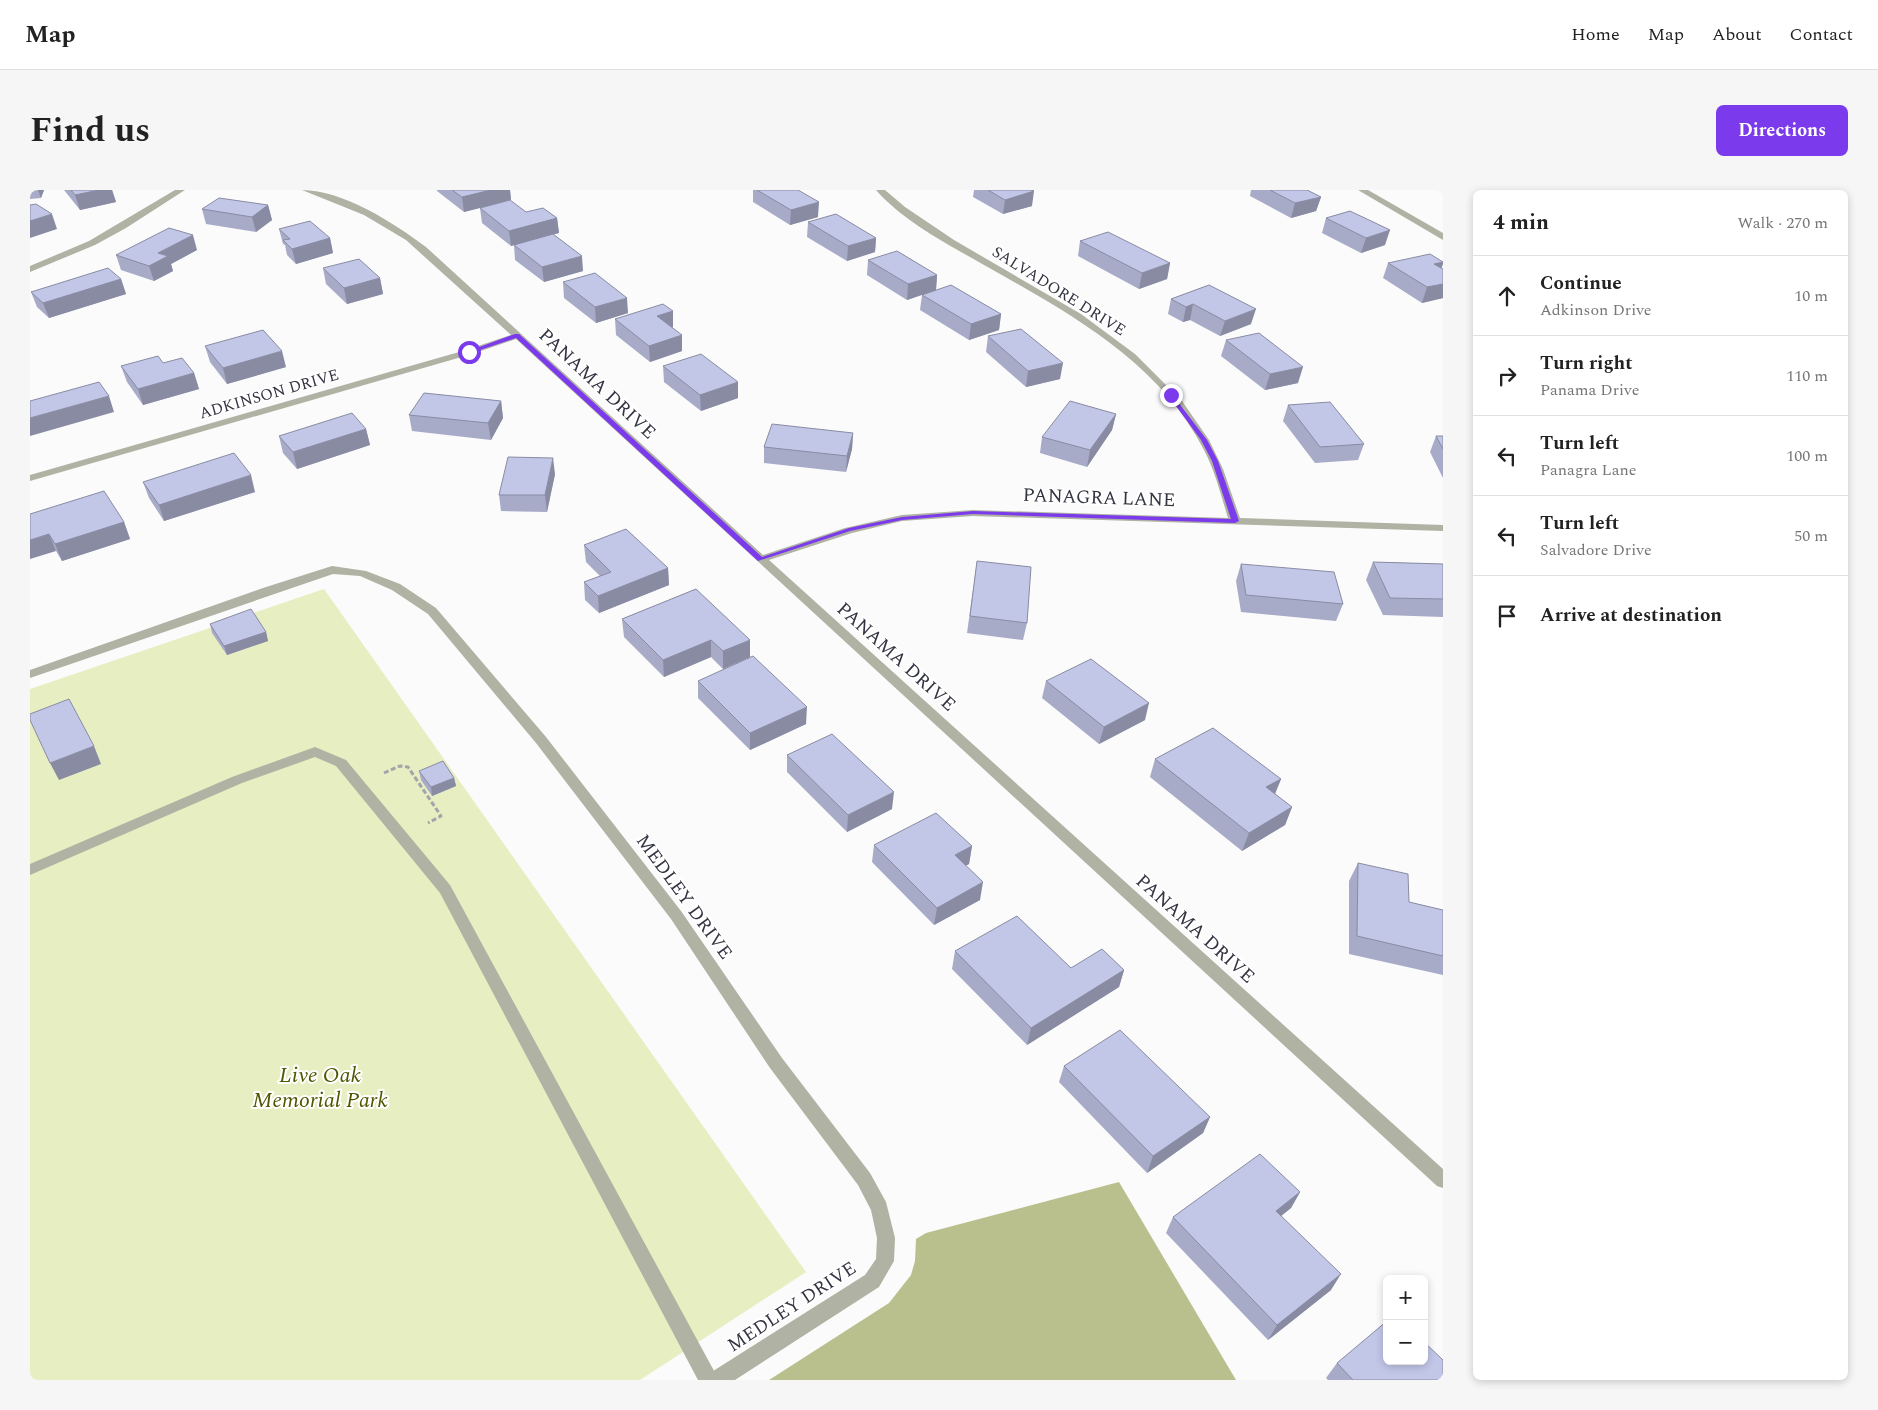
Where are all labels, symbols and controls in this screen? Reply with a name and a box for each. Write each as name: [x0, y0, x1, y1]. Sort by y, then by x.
text: Map: [25, 17, 75, 53]
text: Home: [1571, 21, 1620, 48]
text: Map: [1648, 21, 1684, 48]
text: About: [1712, 21, 1762, 48]
text: Contact: [1790, 21, 1853, 48]
text: Find us: [30, 104, 150, 157]
button: Directions: [1716, 105, 1848, 156]
text: 4 min: [1493, 207, 1549, 239]
text: Walk · 270 m: [1737, 211, 1828, 235]
street label: SALVADORE DRIVE: [987, 240, 1131, 342]
text: Continue: [1540, 269, 1622, 298]
icon: ahead: [1493, 282, 1521, 310]
text: 10 m: [1794, 284, 1828, 308]
text: Adkinson Drive: [1540, 298, 1652, 322]
street label: PANAMA DRIVE: [531, 322, 663, 446]
route start: [458, 341, 481, 364]
text: Turn right: [1540, 349, 1633, 378]
icon: right: [1493, 362, 1521, 390]
street label: ADKINSON DRIVE: [196, 363, 342, 425]
text: 110 m: [1786, 364, 1828, 388]
text: Panama Drive: [1540, 378, 1639, 402]
route end: [1160, 384, 1183, 407]
text: Turn left: [1540, 429, 1619, 458]
icon: left: [1493, 442, 1521, 470]
text: 100 m: [1786, 444, 1828, 468]
text: Panagra Lane: [1540, 458, 1637, 482]
street label: PANAGRA LANE: [1022, 481, 1176, 515]
text: Turn left: [1540, 509, 1619, 538]
icon: left: [1493, 522, 1521, 550]
text: 50 m: [1794, 524, 1828, 548]
text: Salvadore Drive: [1540, 538, 1652, 562]
street label: PANAMA DRIVE: [830, 595, 962, 719]
text: Arrive at destination: [1540, 601, 1722, 630]
icon: arrive: [1493, 602, 1521, 630]
street label: MEDLEY DRIVE: [629, 828, 739, 966]
street label: PANAMA DRIVE: [1129, 867, 1261, 991]
park label: Live Oak Memorial Park: [252, 1059, 388, 1117]
street label: MEDLEY DRIVE: [722, 1254, 862, 1360]
map controls: [1383, 1275, 1428, 1365]
button: +: [1383, 1275, 1428, 1320]
button: −: [1383, 1320, 1428, 1365]

